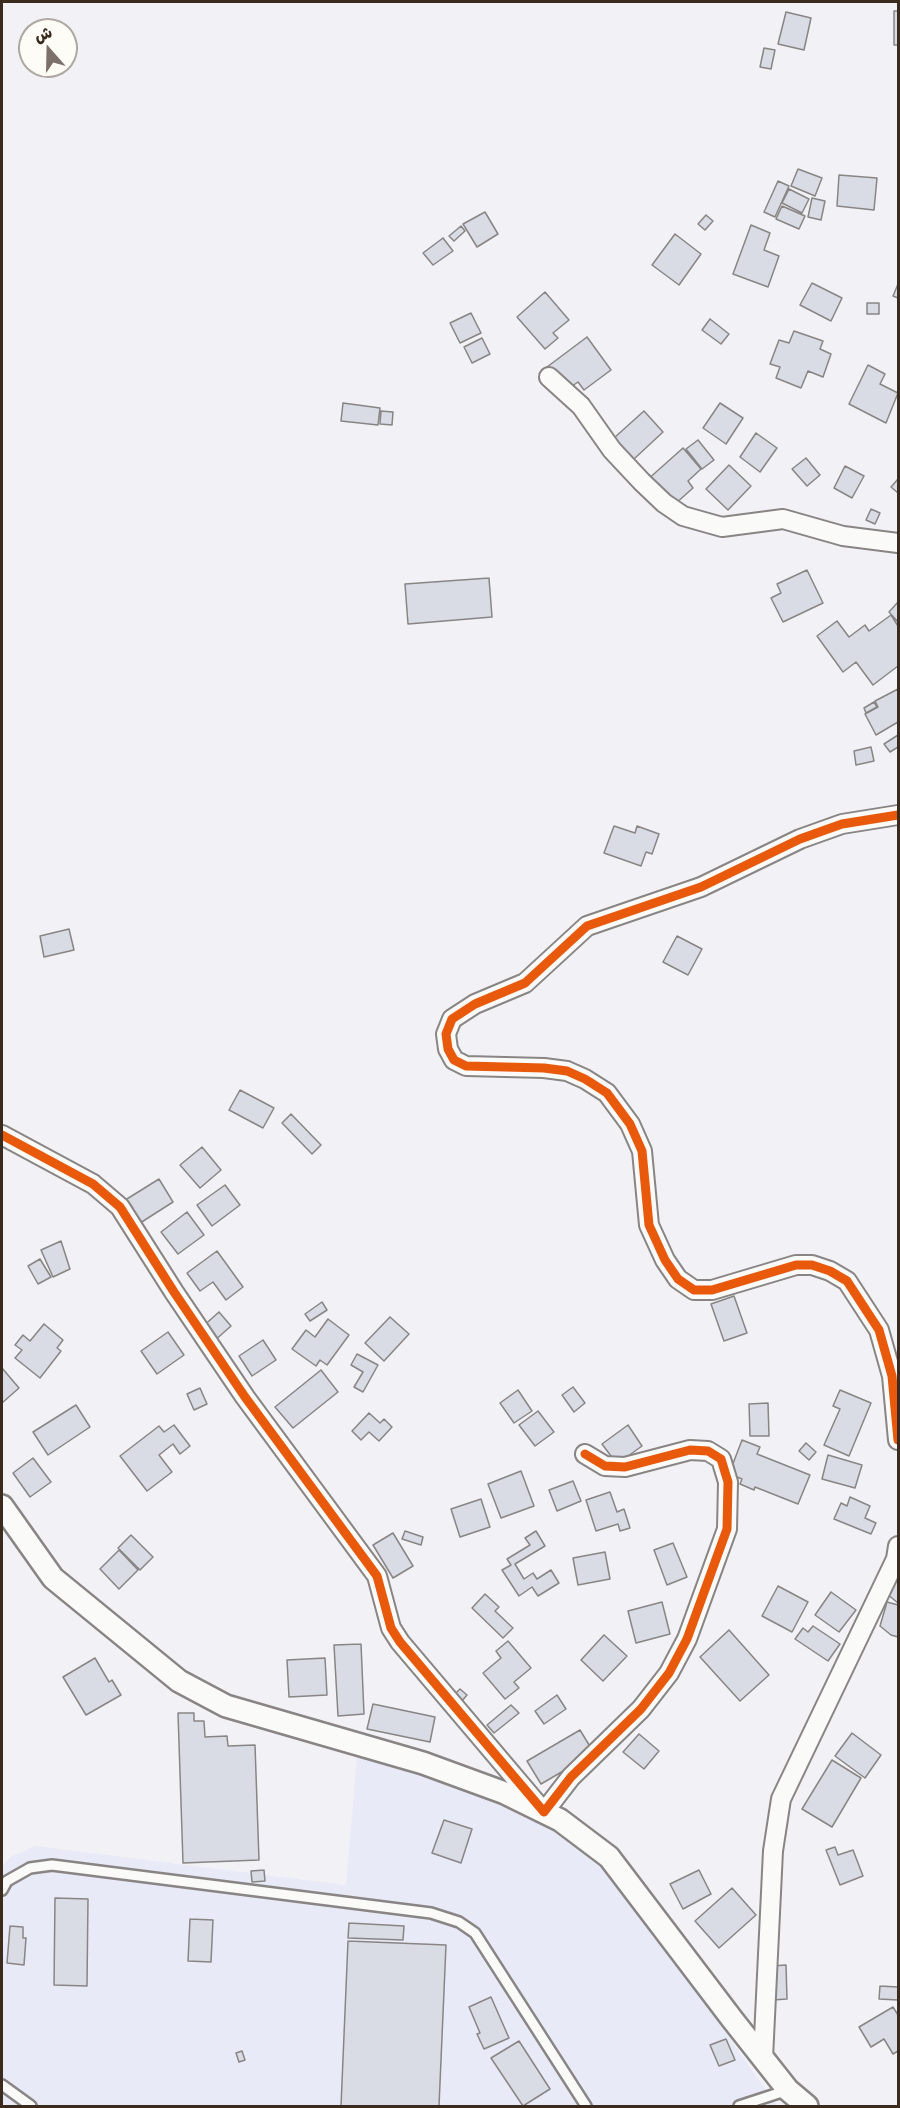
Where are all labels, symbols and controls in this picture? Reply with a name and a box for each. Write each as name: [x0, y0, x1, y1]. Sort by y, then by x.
north arrow: [18, 18, 78, 78]
text: ش: [30, 19, 55, 47]

